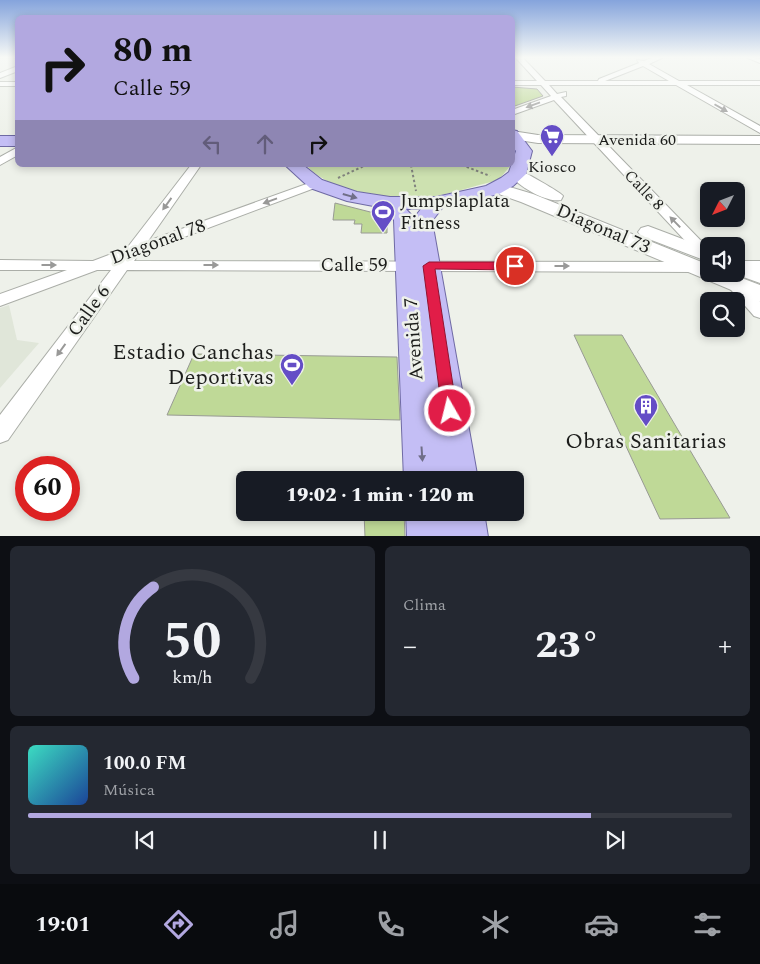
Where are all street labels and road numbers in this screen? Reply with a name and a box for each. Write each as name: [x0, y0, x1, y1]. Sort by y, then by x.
street label: Avenida 60: [598, 128, 676, 152]
street label: Calle 8: [619, 164, 669, 216]
street label: Diagonal 73: [551, 196, 655, 262]
street label: Diagonal 78: [106, 211, 210, 273]
street label: Calle 59: [320, 251, 388, 280]
street label: Calle 6: [60, 279, 118, 343]
street label: Avenida 7: [397, 297, 431, 381]

